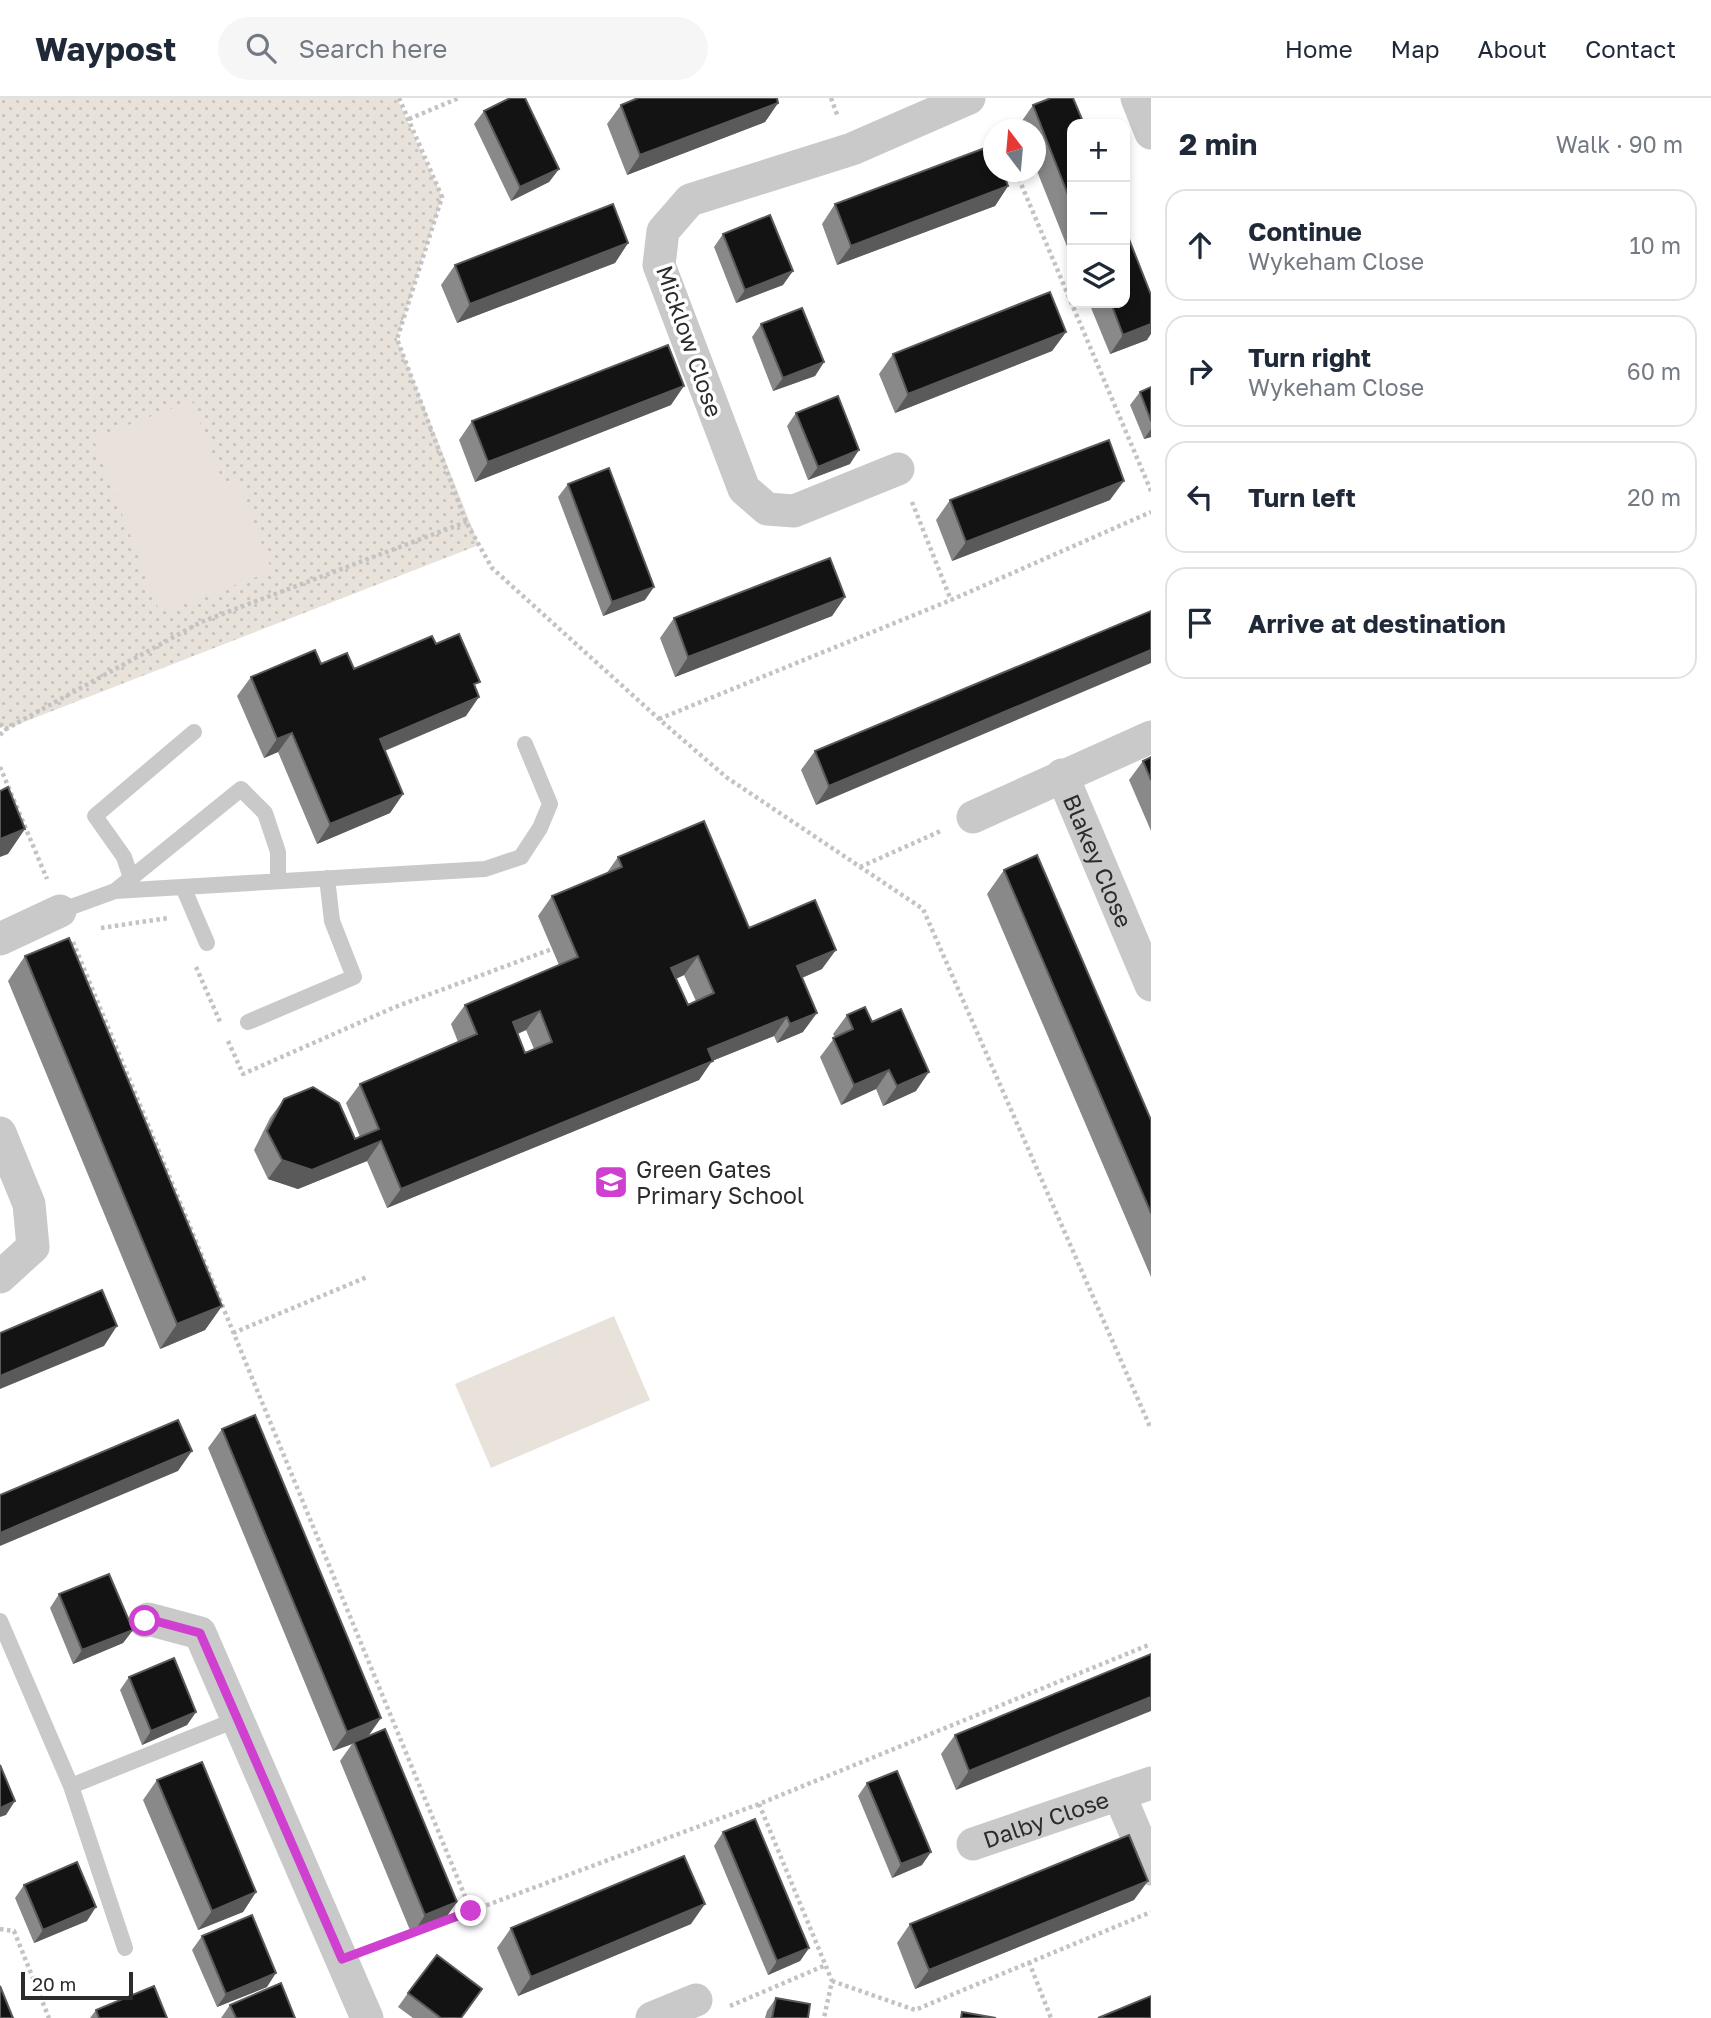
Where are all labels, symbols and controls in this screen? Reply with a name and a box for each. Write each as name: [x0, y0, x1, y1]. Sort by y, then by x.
search box: [218, 17, 708, 80]
text: Waypost: [35, 29, 176, 68]
icon: search: [242, 29, 280, 67]
text: Search here: [298, 33, 447, 64]
text: Home: [1285, 34, 1353, 63]
text: Map: [1391, 34, 1440, 63]
text: About: [1478, 34, 1547, 63]
text: Contact: [1585, 34, 1676, 63]
north arrow: [983, 119, 1046, 182]
map controls: [1067, 119, 1130, 308]
button: +: [1067, 119, 1130, 182]
text: 2 min: [1179, 126, 1257, 162]
text: Walk · 90 m: [1556, 130, 1683, 158]
button: −: [1067, 182, 1130, 245]
text: Continue: [1248, 216, 1362, 247]
icon: ahead: [1181, 226, 1219, 264]
text: 10 m: [1629, 231, 1681, 259]
button: layers: [1067, 245, 1130, 308]
text: Wykeham Close: [1248, 247, 1424, 275]
street label: Micklow Close: [651, 261, 729, 421]
text: Turn right: [1248, 342, 1371, 373]
icon: right: [1181, 352, 1219, 390]
text: 60 m: [1627, 357, 1681, 385]
text: Wykeham Close: [1248, 373, 1424, 401]
icon: left: [1181, 478, 1219, 516]
text: Turn left: [1248, 482, 1356, 513]
text: 20 m: [1627, 483, 1681, 511]
icon: arrive: [1181, 604, 1219, 642]
text: Arrive at destination: [1248, 608, 1506, 639]
street label: Blakey Close: [1058, 790, 1139, 931]
place label: Green Gates Primary School: [636, 1155, 804, 1209]
school or university icon: Green Gates Primary School: [592, 1163, 630, 1201]
route start: [129, 1605, 160, 1636]
street label: Dalby Close: [979, 1785, 1112, 1854]
route end: [455, 1895, 486, 1926]
scale bar: [21, 1969, 133, 2001]
text: 20 m: [32, 1972, 76, 1995]

